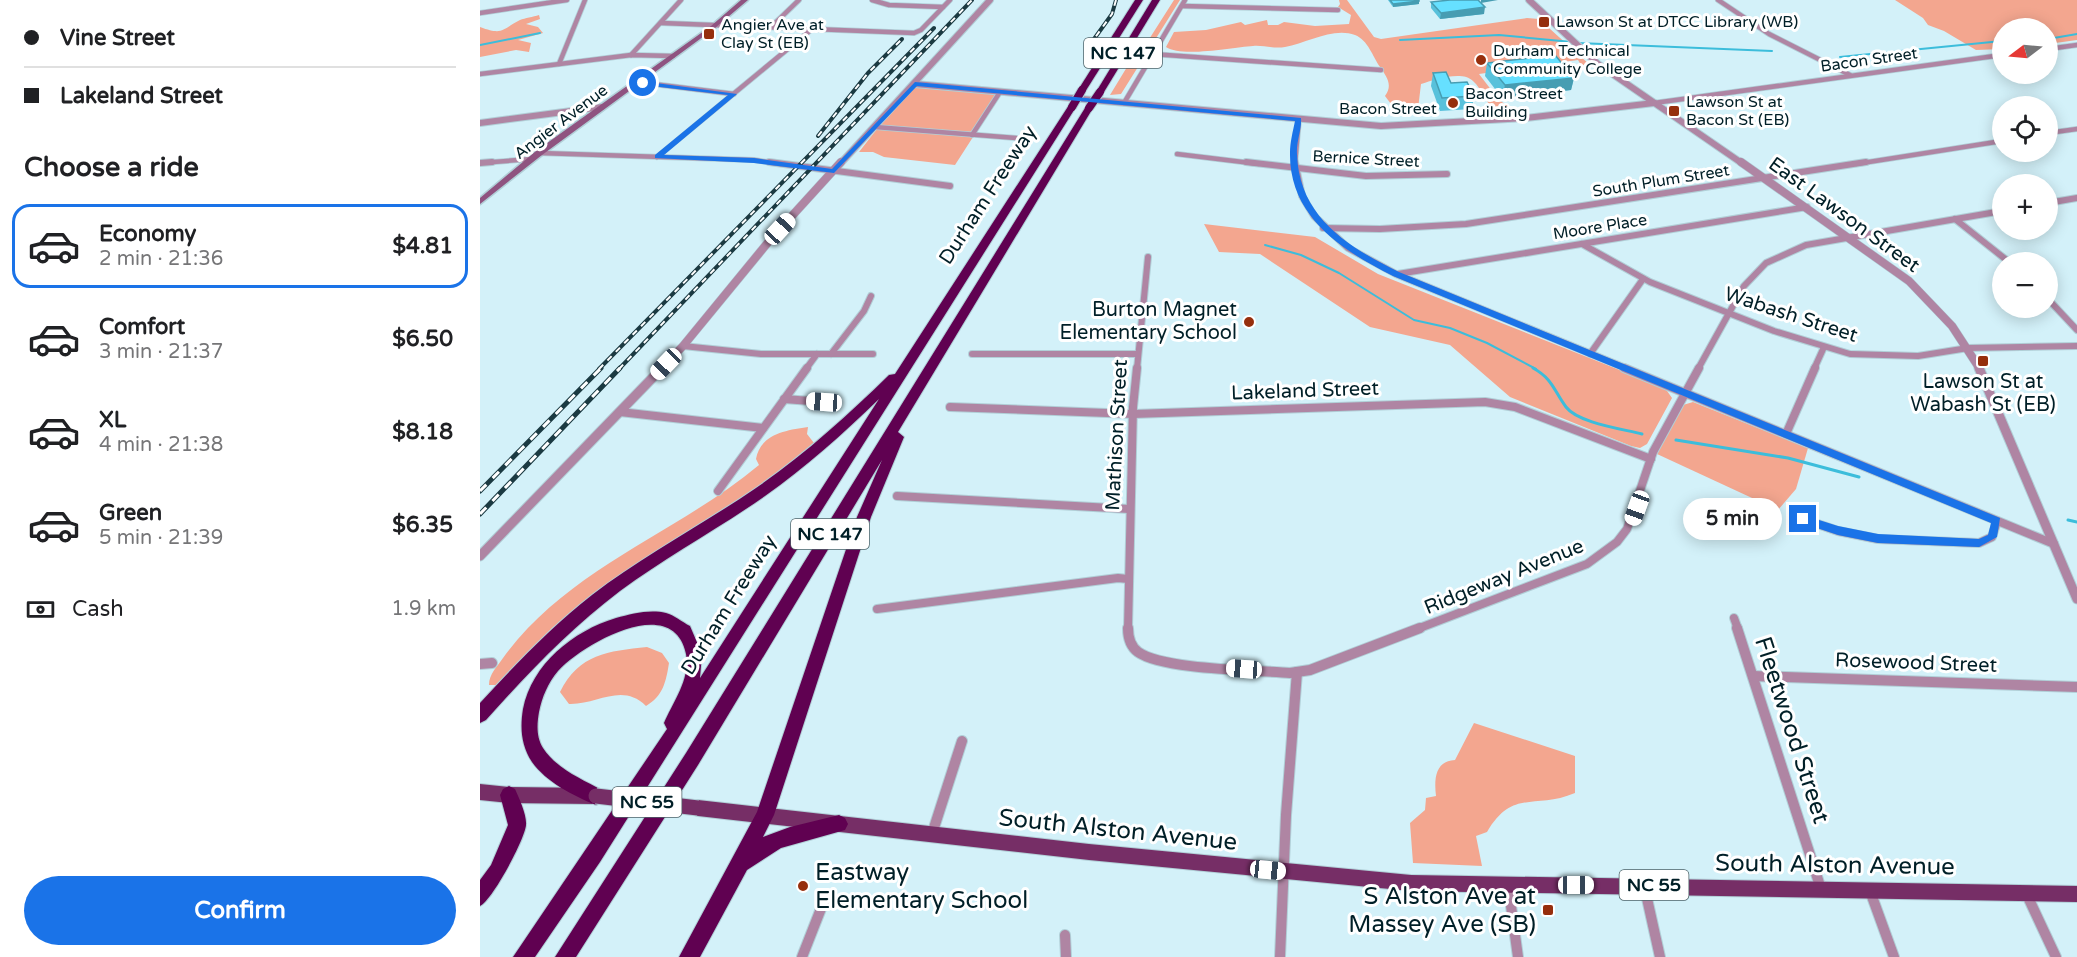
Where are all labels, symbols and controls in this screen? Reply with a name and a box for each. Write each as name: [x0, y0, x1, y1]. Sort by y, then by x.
place label: Lawson St at DTCC Library (WB): [1556, 12, 1798, 32]
place label: Angier Ave at Clay St (EB): [721, 15, 824, 53]
marker: Lawson St at DTCC Library (WB): [1537, 15, 1551, 29]
north arrow: [1992, 18, 2058, 84]
map controls: [1992, 18, 2058, 318]
text: Vine Street: [60, 25, 175, 51]
marker: Angier Ave at Clay St (EB): [702, 27, 716, 41]
road number: NC 147: [1084, 38, 1162, 68]
place label: Durham Technical Community College: [1493, 41, 1642, 79]
street label: Bacon Street: [1819, 43, 1919, 77]
marker: Durham Technical Community College: [1474, 53, 1488, 67]
route start: [629, 69, 656, 96]
street label: Angier Avenue: [510, 80, 612, 164]
text: Lakeland Street: [60, 83, 223, 109]
place label: Bacon Street Building: [1465, 84, 1563, 122]
place label: Lawson St at Bacon St (EB): [1686, 92, 1789, 130]
marker: Bacon Street Building: [1446, 96, 1460, 110]
button: locate: [1992, 96, 2058, 162]
street label: Bacon Street: [1339, 99, 1437, 119]
marker: Lawson St at Bacon St (EB): [1667, 104, 1681, 118]
street label: Durham Freeway: [934, 121, 1042, 269]
street label: Bernice Street: [1312, 146, 1420, 172]
text: Choose a ride: [24, 151, 199, 184]
street label: East Lawson Street: [1764, 152, 1925, 278]
street label: South Plum Street: [1591, 160, 1731, 202]
button: +: [1992, 174, 2058, 240]
car: [761, 210, 799, 248]
street label: Moore Place: [1552, 210, 1648, 244]
icon: car: [27, 219, 81, 273]
text: Economy: [99, 221, 196, 247]
text: $4.81: [392, 233, 453, 259]
text: 2 min · 21:36: [99, 247, 223, 271]
button: −: [1992, 252, 2058, 318]
street label: Wabash Street: [1721, 282, 1861, 348]
place label: Burton Magnet Elementary School: [1059, 298, 1237, 345]
icon: car: [27, 312, 81, 366]
text: Comfort: [99, 314, 185, 340]
marker: Burton Magnet Elementary School: [1242, 315, 1256, 329]
text: $6.50: [392, 326, 453, 352]
text: 3 min · 21:37: [99, 340, 223, 364]
car: [647, 345, 685, 383]
marker: Lawson St at Wabash St (EB): [1976, 354, 1990, 368]
street label: Mathison Street: [1101, 358, 1133, 511]
place label: Lawson St at Wabash St (EB): [1910, 370, 2056, 417]
street label: Lakeland Street: [1231, 376, 1380, 406]
car: [805, 392, 843, 412]
icon: car: [27, 405, 81, 459]
text: XL: [99, 407, 126, 433]
text: $8.18: [392, 419, 453, 445]
text: 4 min · 21:38: [99, 433, 223, 457]
car: [1622, 488, 1652, 528]
icon: car: [27, 498, 81, 552]
callout: 5 min: [1683, 498, 1782, 540]
text: Green: [99, 500, 162, 526]
route end: [1789, 505, 1816, 532]
text: 5 min: [1706, 507, 1759, 531]
text: $6.35: [392, 512, 453, 538]
road number: NC 147: [791, 519, 869, 549]
text: 5 min · 21:39: [99, 526, 223, 550]
street label: Durham Freeway: [676, 530, 782, 680]
street label: Ridgeway Avenue: [1421, 534, 1587, 620]
icon: cash: [24, 593, 57, 626]
text: Cash: [72, 596, 124, 622]
text: 1.9 km: [391, 597, 456, 621]
street label: Fleetwood Street: [1748, 633, 1836, 827]
street label: Rosewood Street: [1835, 648, 1998, 678]
car: [1225, 659, 1263, 679]
road number: NC 55: [612, 787, 681, 817]
street label: South Alston Avenue: [997, 803, 1239, 857]
street label: South Alston Avenue: [1715, 848, 1955, 882]
place label: Eastway Elementary School: [815, 858, 1028, 915]
car: [1249, 859, 1287, 881]
road number: NC 55: [1620, 870, 1688, 900]
button: Confirm: [24, 876, 456, 945]
car: [1558, 876, 1594, 894]
marker: Eastway Elementary School: [796, 879, 810, 893]
place label: S Alston Ave at Massey Ave (SB): [1348, 882, 1536, 939]
marker: S Alston Ave at Massey Ave (SB): [1541, 903, 1555, 917]

